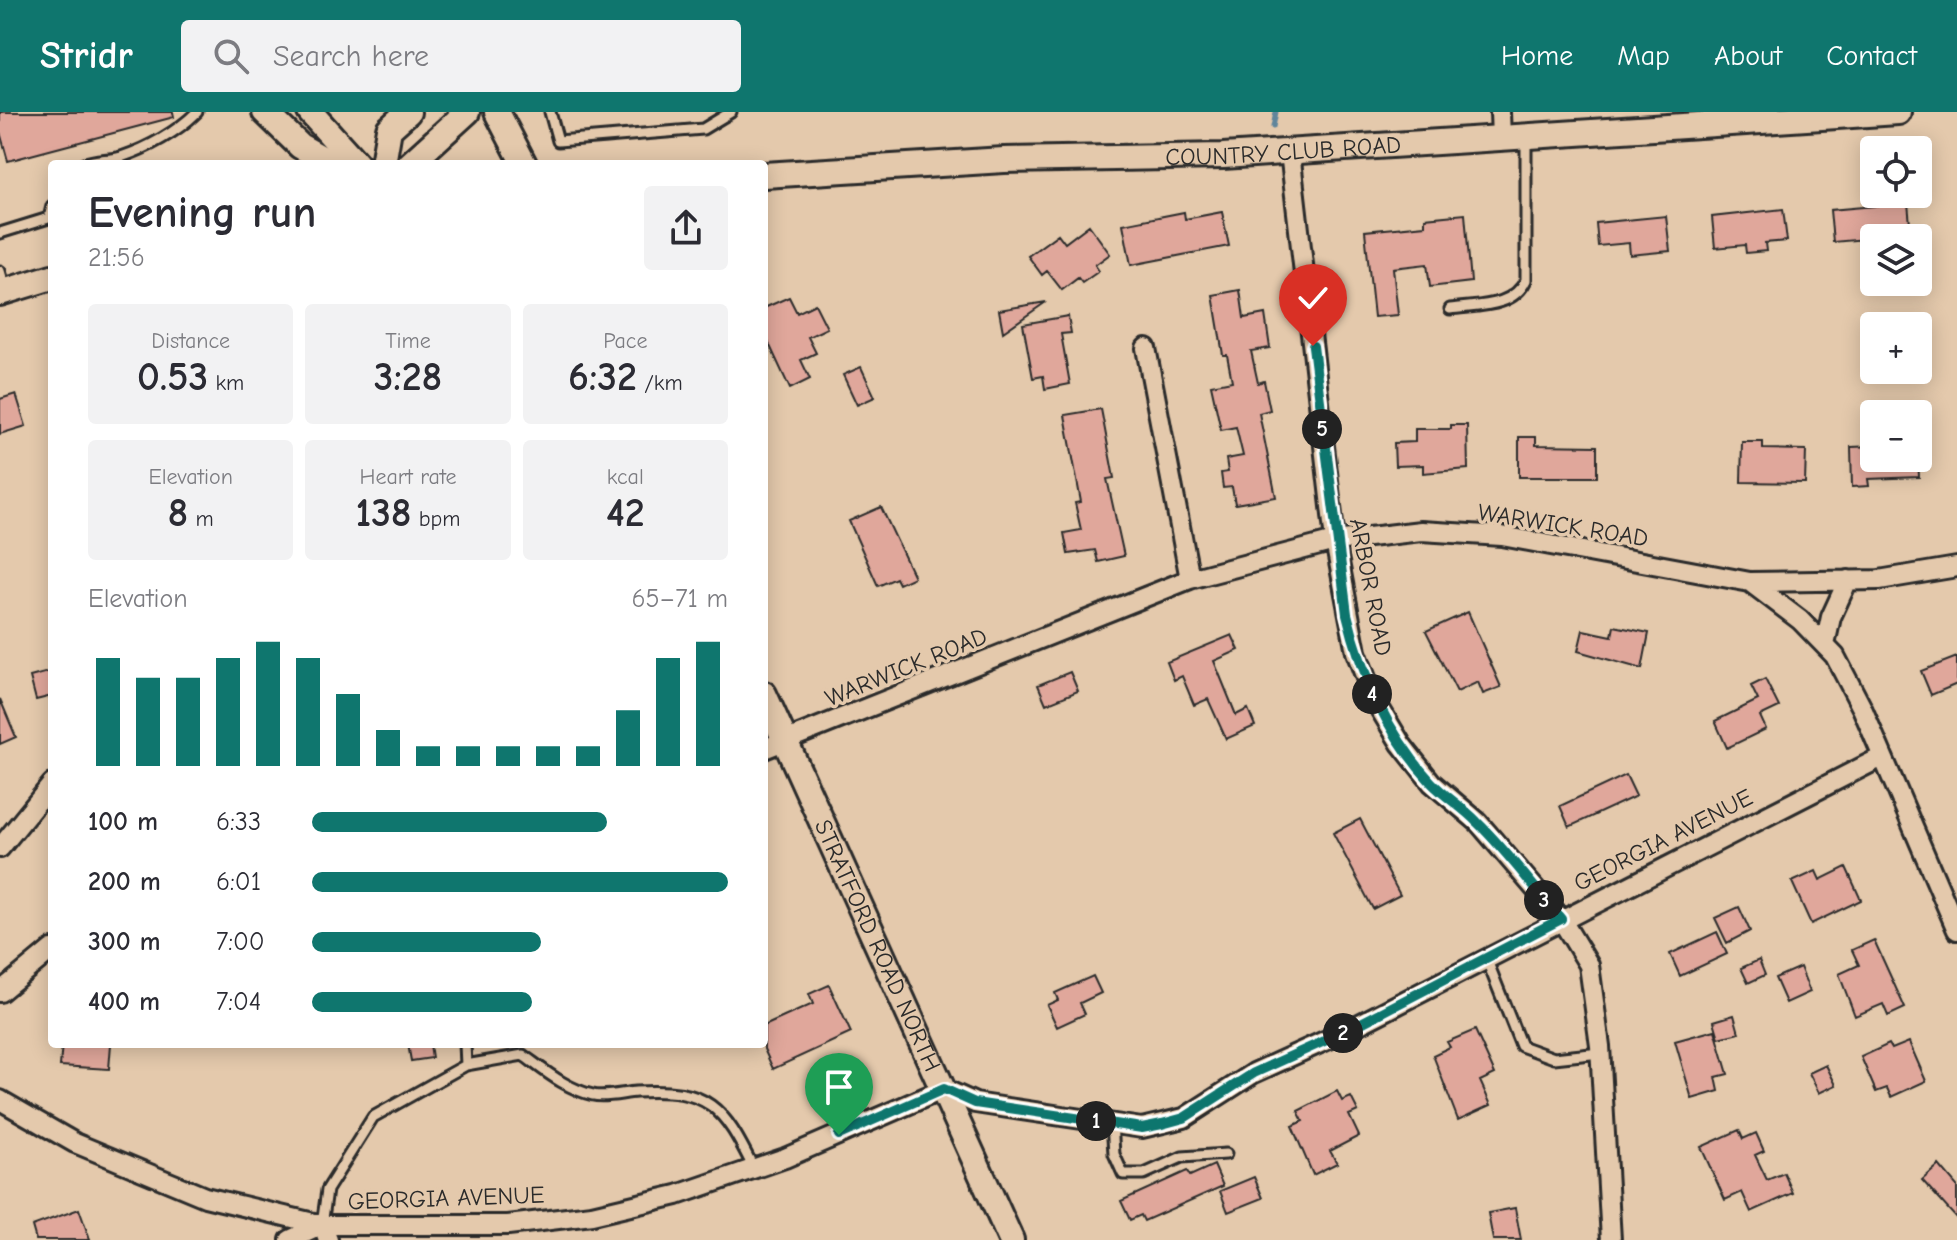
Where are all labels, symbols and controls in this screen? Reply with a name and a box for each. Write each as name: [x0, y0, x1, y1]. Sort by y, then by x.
search box: [181, 20, 741, 92]
text: Stridr: [40, 34, 133, 78]
icon: search: [209, 34, 253, 78]
text: Search here: [273, 39, 429, 74]
text: Home: [1501, 40, 1573, 72]
text: Map: [1617, 40, 1670, 72]
text: About: [1714, 40, 1782, 72]
text: Contact: [1826, 40, 1917, 72]
street label: COUNTRY CLUB ROAD: [1165, 130, 1402, 171]
map controls: [1860, 136, 1932, 472]
button: locate: [1860, 136, 1932, 208]
button: share: [644, 186, 728, 270]
text: Evening run: [88, 187, 316, 238]
button: layers: [1860, 224, 1932, 296]
text: 21:56: [88, 243, 145, 273]
pin: [1279, 264, 1347, 346]
icon: check: [1291, 276, 1335, 320]
button: +: [1860, 312, 1932, 384]
text: Distance: [151, 328, 230, 354]
text: Time: [385, 328, 431, 354]
text: Pace: [603, 328, 648, 354]
text: 0.53: [137, 354, 208, 400]
text: 3:28: [374, 354, 442, 400]
text: 6:32: [568, 354, 637, 400]
text: km: [208, 370, 244, 396]
text: /km: [637, 370, 683, 396]
button: −: [1860, 400, 1932, 472]
pin: 5: [1302, 409, 1342, 449]
text: 5: [1316, 416, 1328, 442]
text: Elevation: [149, 464, 233, 490]
text: Heart rate: [359, 464, 456, 490]
text: kcal: [607, 464, 644, 490]
text: 8: [168, 490, 188, 536]
text: 138: [356, 490, 411, 536]
text: 42: [606, 490, 645, 536]
street label: WARWICK ROAD: [1476, 498, 1650, 552]
text: m: [188, 506, 214, 532]
text: bpm: [411, 506, 460, 532]
street label: ARBOR ROAD: [1344, 516, 1398, 658]
text: Elevation: [88, 584, 188, 614]
text: 65–71 m: [631, 584, 728, 614]
street label: WARWICK ROAD: [821, 622, 991, 712]
pin: 4: [1352, 674, 1392, 714]
text: 4: [1367, 681, 1377, 707]
street label: GEORGIA AVENUE: [1569, 783, 1757, 897]
text: 100 m: [88, 807, 158, 837]
text: 6:33: [216, 807, 261, 837]
street label: STRATFORD ROAD NORTH: [809, 815, 947, 1076]
text: 200 m: [88, 867, 161, 897]
text: 6:01: [216, 867, 261, 897]
pin: 3: [1524, 880, 1564, 920]
text: 3: [1539, 887, 1549, 913]
text: 300 m: [88, 927, 161, 957]
text: 7:00: [216, 927, 265, 957]
text: 400 m: [88, 987, 160, 1017]
text: 7:04: [216, 987, 261, 1017]
pin: 2: [1323, 1013, 1363, 1053]
text: 2: [1338, 1020, 1348, 1046]
pin: [805, 1053, 873, 1135]
icon: arrive: [817, 1065, 861, 1109]
pin: 1: [1076, 1101, 1116, 1141]
text: 1: [1092, 1108, 1100, 1134]
street label: GEORGIA AVENUE: [347, 1181, 545, 1215]

